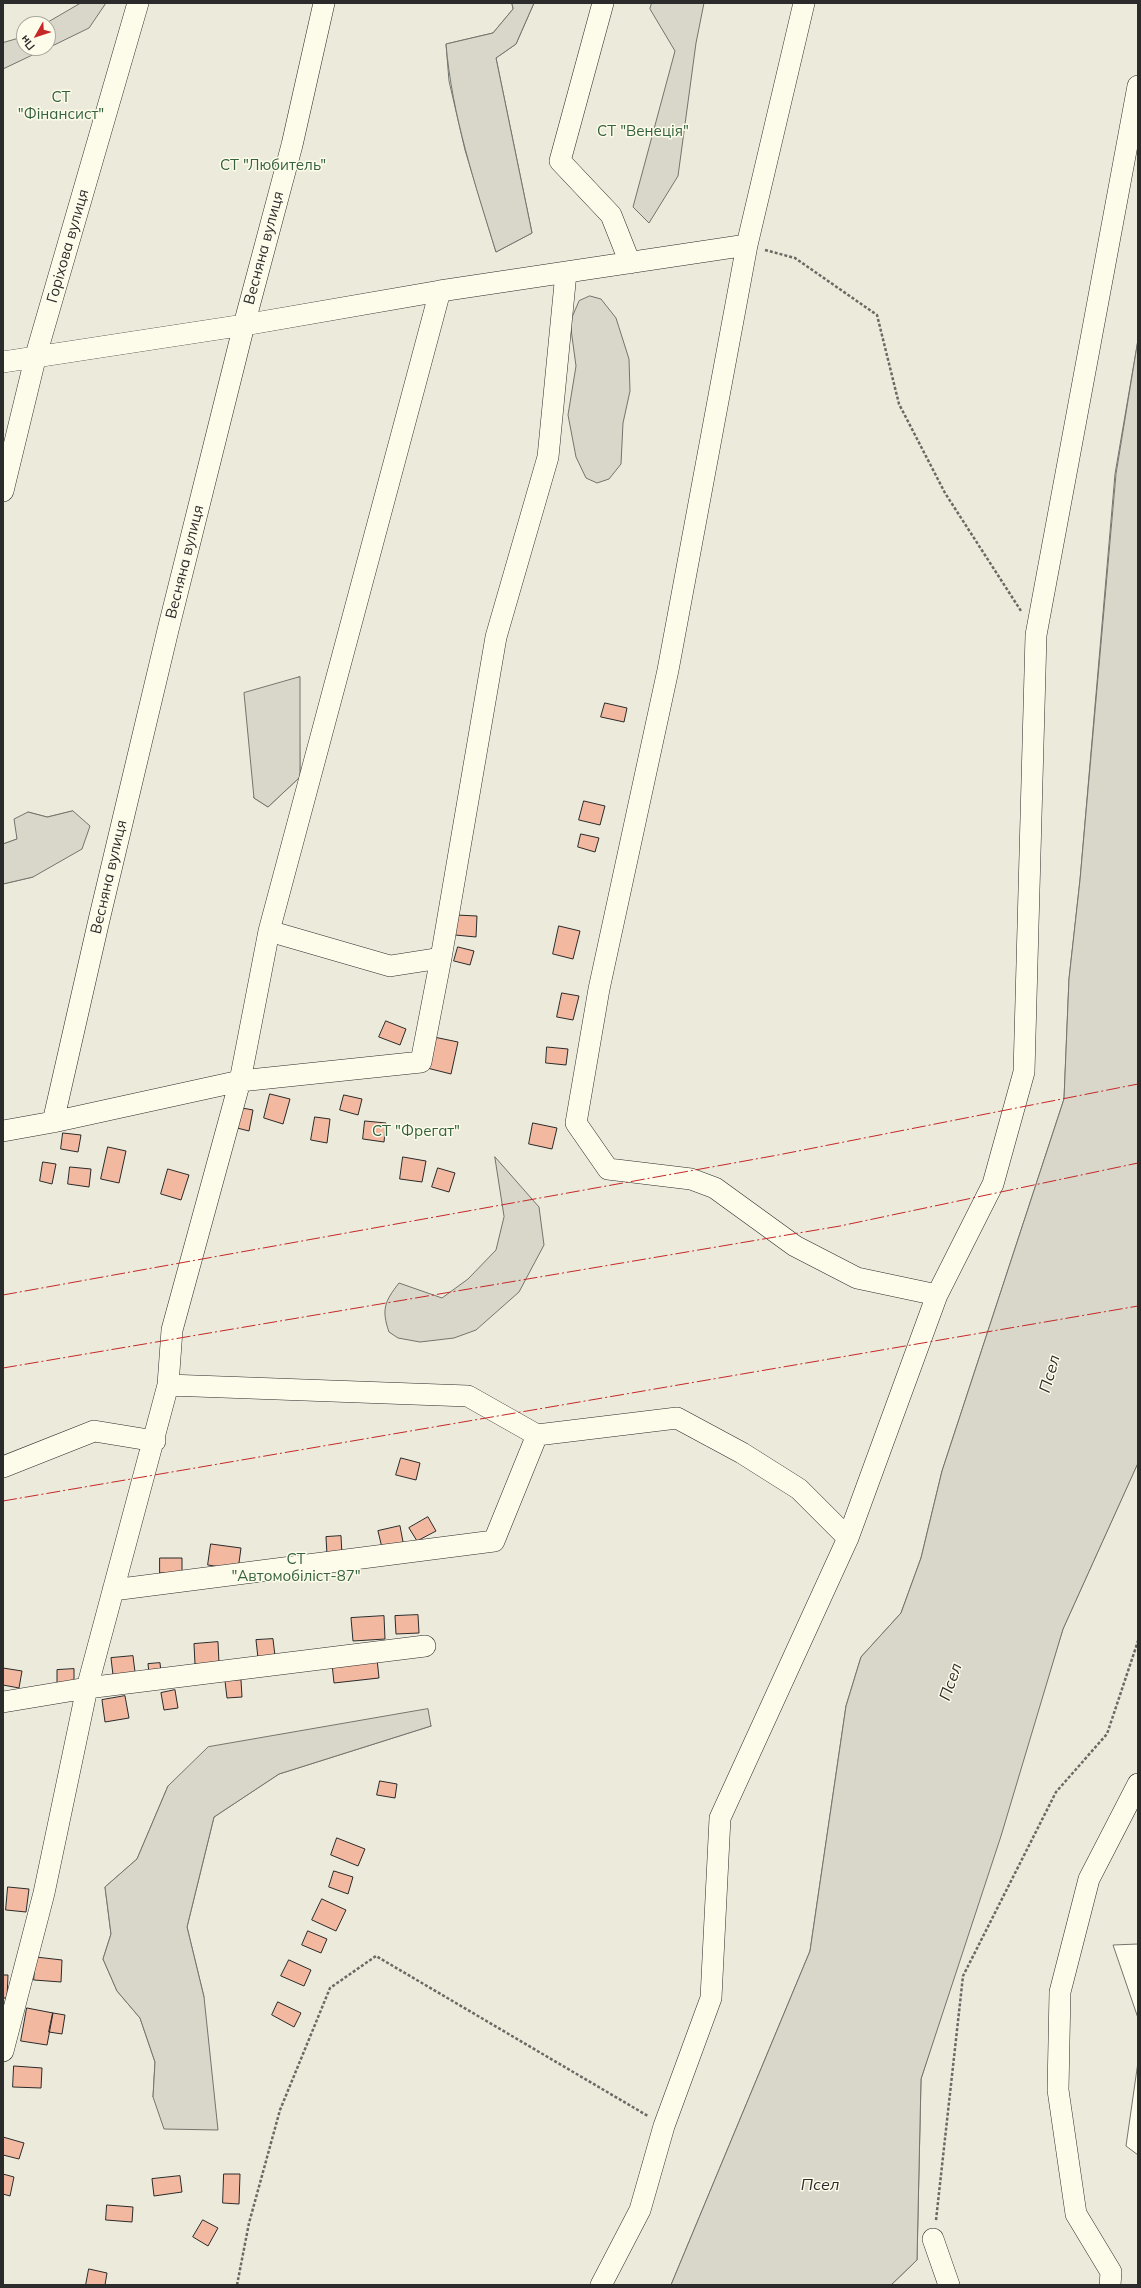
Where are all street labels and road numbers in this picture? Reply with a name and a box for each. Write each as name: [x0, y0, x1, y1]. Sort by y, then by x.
street label: Горіхова вулиця: [43, 187, 93, 305]
street label: Весняна вулиця: [240, 189, 288, 307]
street label: Весняна вулиця: [162, 503, 208, 621]
street label: Весняна вулиця: [87, 818, 131, 936]

